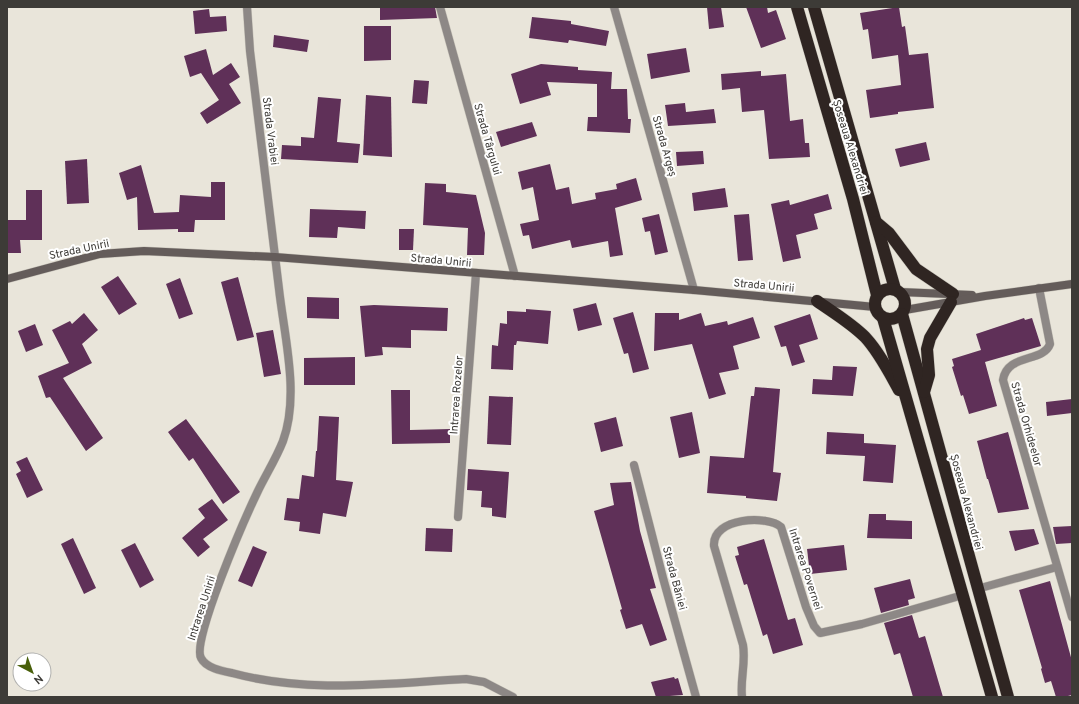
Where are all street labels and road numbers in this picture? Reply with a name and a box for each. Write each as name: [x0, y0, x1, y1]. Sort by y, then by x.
street label: Strada Vrabiei: [259, 96, 281, 166]
street label: Șoseaua Alexandriei: [829, 98, 871, 197]
street label: Strada Târgului: [470, 102, 504, 177]
street label: Strada Argeș: [649, 114, 679, 178]
street label: Strada Unirii: [48, 237, 111, 263]
street label: Strada Unirii: [410, 251, 472, 271]
street label: Strada Unirii: [733, 276, 795, 296]
street label: Intrarea Rozelor: [447, 355, 467, 435]
street label: Strada Orhideelor: [1007, 380, 1045, 469]
street label: Șoseaua Alexandriei: [946, 453, 986, 552]
street label: Intrarea Povernei: [785, 527, 825, 612]
street label: Strada Băniei: [659, 545, 689, 612]
street label: Intrarea Unirii: [185, 574, 219, 643]

